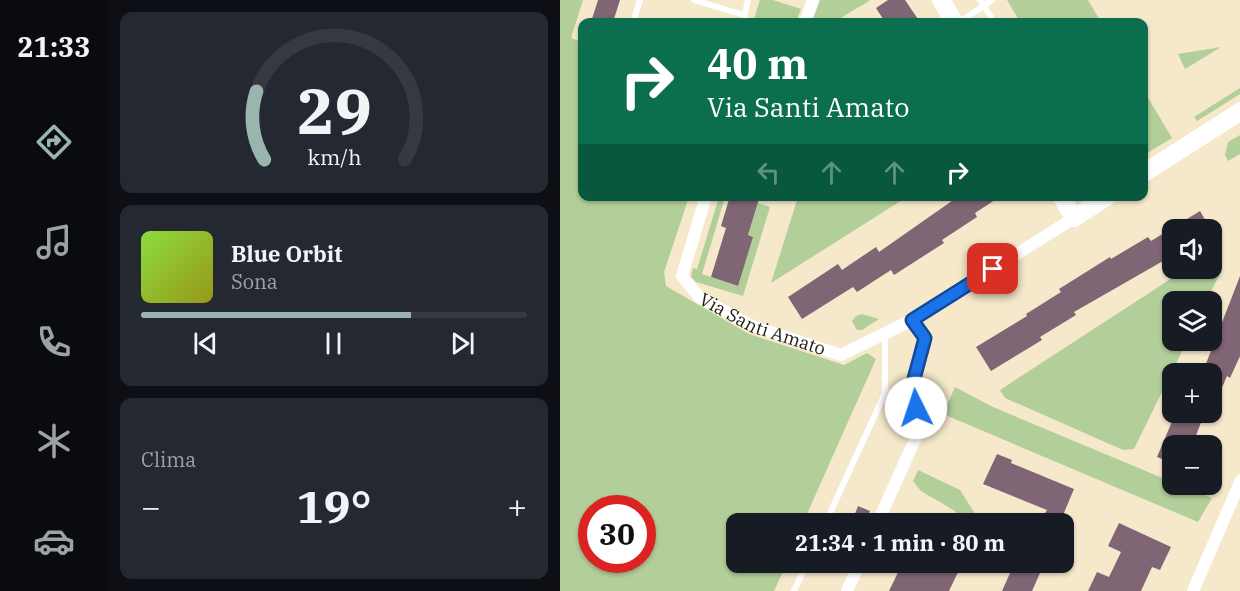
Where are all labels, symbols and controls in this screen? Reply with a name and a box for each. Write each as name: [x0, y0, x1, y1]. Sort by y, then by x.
text: 21:33: [18, 29, 90, 64]
text: 40 m: [707, 36, 808, 91]
icon: right: [608, 42, 686, 120]
text: 29: [297, 70, 371, 151]
text: Via Santi Amato: [707, 89, 910, 124]
icon: directions: [33, 121, 75, 163]
text: km/h: [307, 143, 361, 171]
icon: left: [752, 156, 785, 189]
icon: ahead: [815, 156, 848, 189]
icon: ahead: [878, 156, 911, 189]
icon: right: [941, 156, 974, 189]
map controls: [1162, 219, 1222, 495]
button: sound: [1162, 219, 1222, 279]
icon: music: [33, 221, 75, 263]
text: Blue Orbit: [231, 239, 342, 268]
pin: [967, 243, 1018, 294]
icon: arrive: [976, 252, 1009, 285]
text: Sona: [231, 268, 278, 295]
street label: Via Santi Amato: [695, 287, 829, 360]
button: layers: [1162, 291, 1222, 351]
icon: phone: [33, 321, 75, 363]
icon: previous: [189, 327, 222, 360]
icon: pause: [317, 327, 350, 360]
icon: next: [446, 327, 479, 360]
button: +: [1162, 363, 1222, 423]
position arrow: [884, 376, 948, 440]
icon: climate: [33, 420, 75, 462]
button: −: [1162, 435, 1222, 495]
text: Clima: [141, 446, 196, 473]
text: 19°: [296, 477, 372, 535]
text: −: [141, 485, 161, 528]
text: +: [507, 485, 527, 528]
speed limit sign: 30: [578, 495, 656, 573]
icon: car: [33, 520, 75, 562]
text: 21:34 · 1 min · 80 m: [795, 528, 1005, 557]

